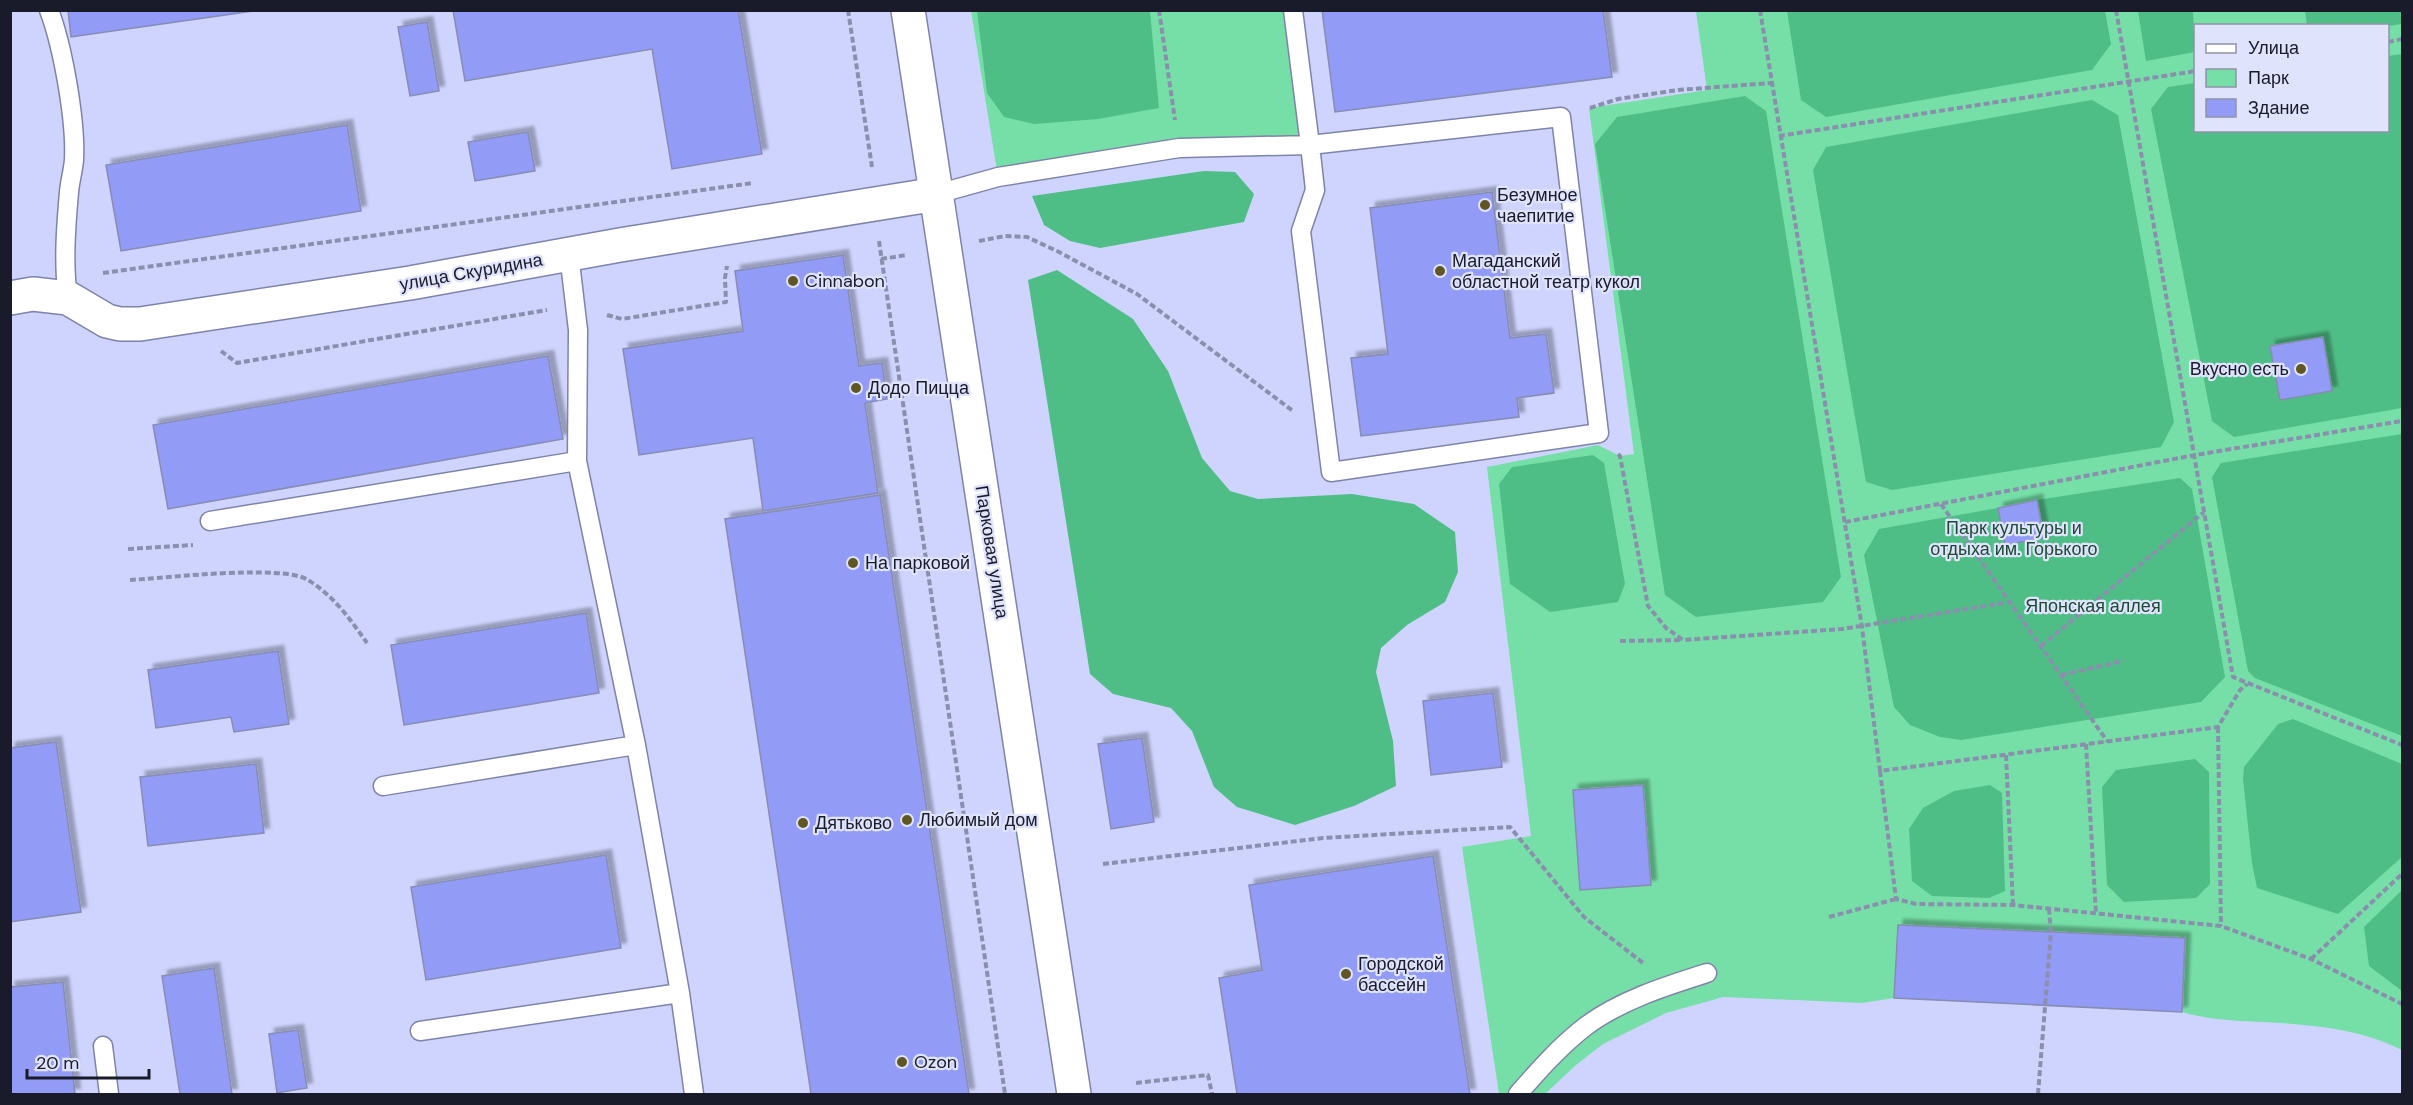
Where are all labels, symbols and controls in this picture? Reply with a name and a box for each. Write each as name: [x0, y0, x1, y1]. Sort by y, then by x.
legend: [2194, 24, 2389, 132]
text: Улица: [2248, 36, 2300, 60]
text: Парк: [2248, 66, 2289, 90]
text: Здание: [2248, 96, 2309, 120]
place label: Безумное чаепитие: [1497, 183, 1578, 228]
marker: Безумное чаепитие: [1478, 198, 1492, 212]
street label: улица Скуридина: [398, 247, 545, 296]
place label: Магаданский областной театр кукол: [1452, 249, 1640, 294]
marker: Магаданский областной театр кукол: [1433, 264, 1447, 278]
place label: Cinnabon: [805, 269, 885, 293]
marker: Cinnabon: [786, 274, 800, 288]
place label: Вкусно есть: [2190, 357, 2289, 381]
marker: Вкусно есть: [2294, 362, 2308, 376]
place label: Додо Пицца: [868, 376, 970, 400]
marker: Додо Пицца: [849, 381, 863, 395]
street label: Парковая улица: [970, 484, 1015, 621]
park label: Парк культуры и отдыха им. Горького: [1930, 516, 2098, 561]
place label: На парковой: [865, 551, 970, 575]
marker: На парковой: [846, 556, 860, 570]
park label: Японская аллея: [2025, 594, 2161, 618]
place label: Любимый дом: [919, 808, 1038, 832]
place label: Дятьково: [815, 811, 892, 835]
marker: Любимый дом: [900, 813, 914, 827]
marker: Дятьково: [796, 816, 810, 830]
place label: Городской бассейн: [1358, 952, 1444, 997]
marker: Городской бассейн: [1339, 967, 1353, 981]
scale bar: [27, 1042, 148, 1080]
place label: Ozon: [914, 1050, 957, 1074]
text: 20 m: [36, 1051, 79, 1075]
marker: Ozon: [895, 1055, 909, 1069]

